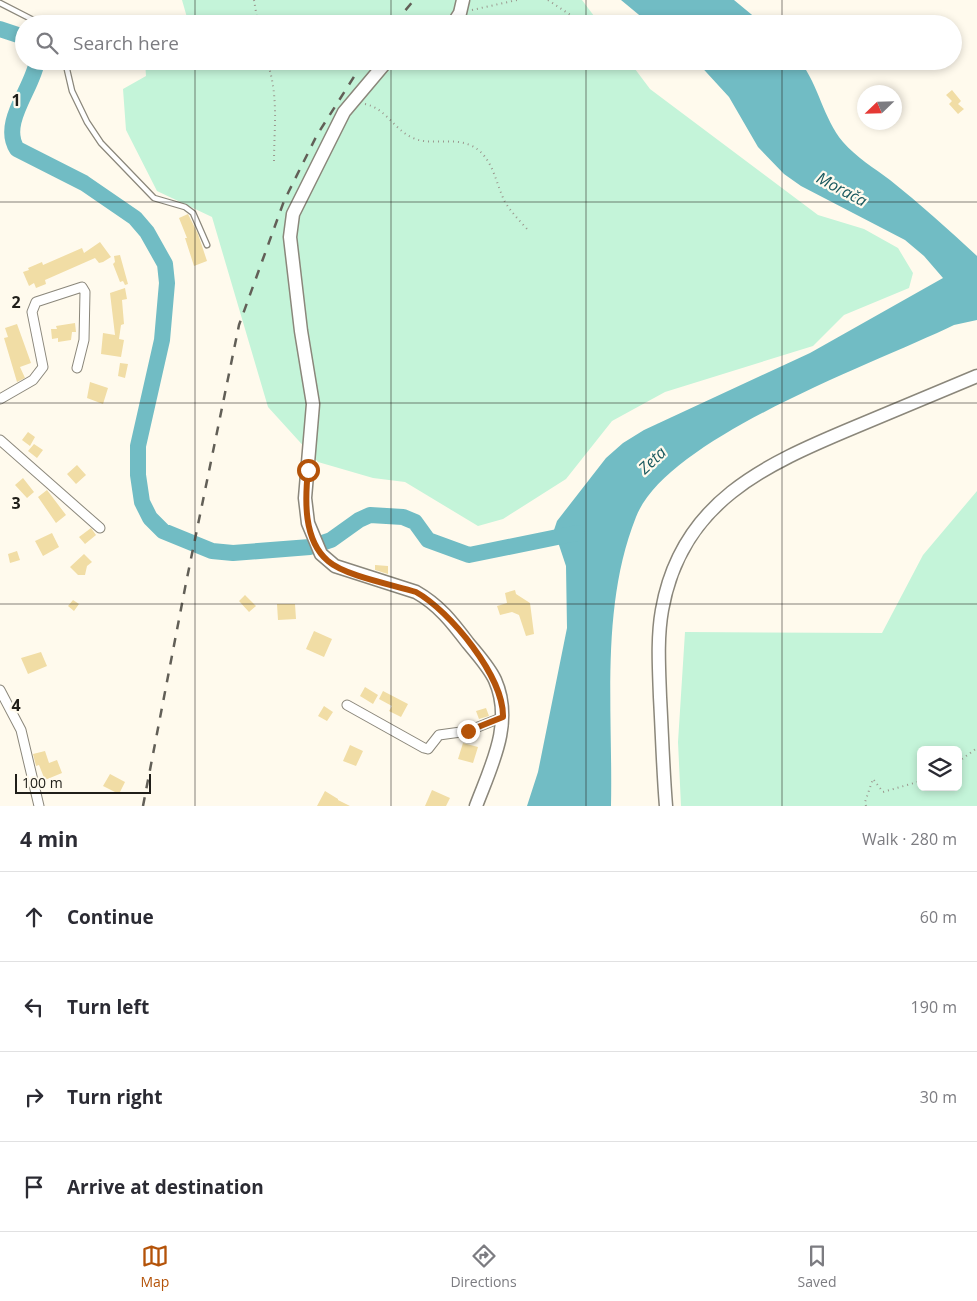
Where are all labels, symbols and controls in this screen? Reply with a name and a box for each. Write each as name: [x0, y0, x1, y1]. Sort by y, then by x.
search box: [15, 15, 962, 70]
icon: search: [33, 29, 61, 57]
text: Search here: [73, 30, 179, 56]
north arrow: [857, 85, 902, 130]
text: 1: [11, 89, 21, 111]
water label: Morača: [813, 167, 871, 211]
text: 2: [11, 291, 21, 313]
water label: Zeta: [633, 441, 671, 479]
route start: [297, 459, 320, 482]
text: 3: [11, 492, 21, 514]
text: 4: [11, 694, 21, 716]
route end: [457, 720, 480, 743]
map controls: [917, 746, 962, 791]
button: layers: [917, 746, 962, 791]
scale bar: [15, 771, 151, 794]
text: 100 m: [22, 773, 63, 792]
text: 4 min: [20, 825, 78, 853]
text: Walk · 280 m: [862, 828, 957, 850]
icon: ahead: [20, 903, 48, 931]
text: Continue: [67, 904, 154, 930]
text: 60 m: [920, 906, 957, 928]
icon: left: [20, 993, 48, 1021]
text: Turn left: [67, 994, 149, 1020]
text: 190 m: [911, 996, 957, 1018]
icon: right: [20, 1083, 48, 1111]
text: Turn right: [67, 1084, 162, 1110]
text: 30 m: [920, 1086, 957, 1108]
icon: arrive: [20, 1173, 48, 1201]
text: Arrive at destination: [67, 1174, 264, 1200]
tab: Map: [140, 1242, 169, 1291]
tab: Directions: [450, 1242, 517, 1291]
tab: Saved: [798, 1242, 836, 1291]

